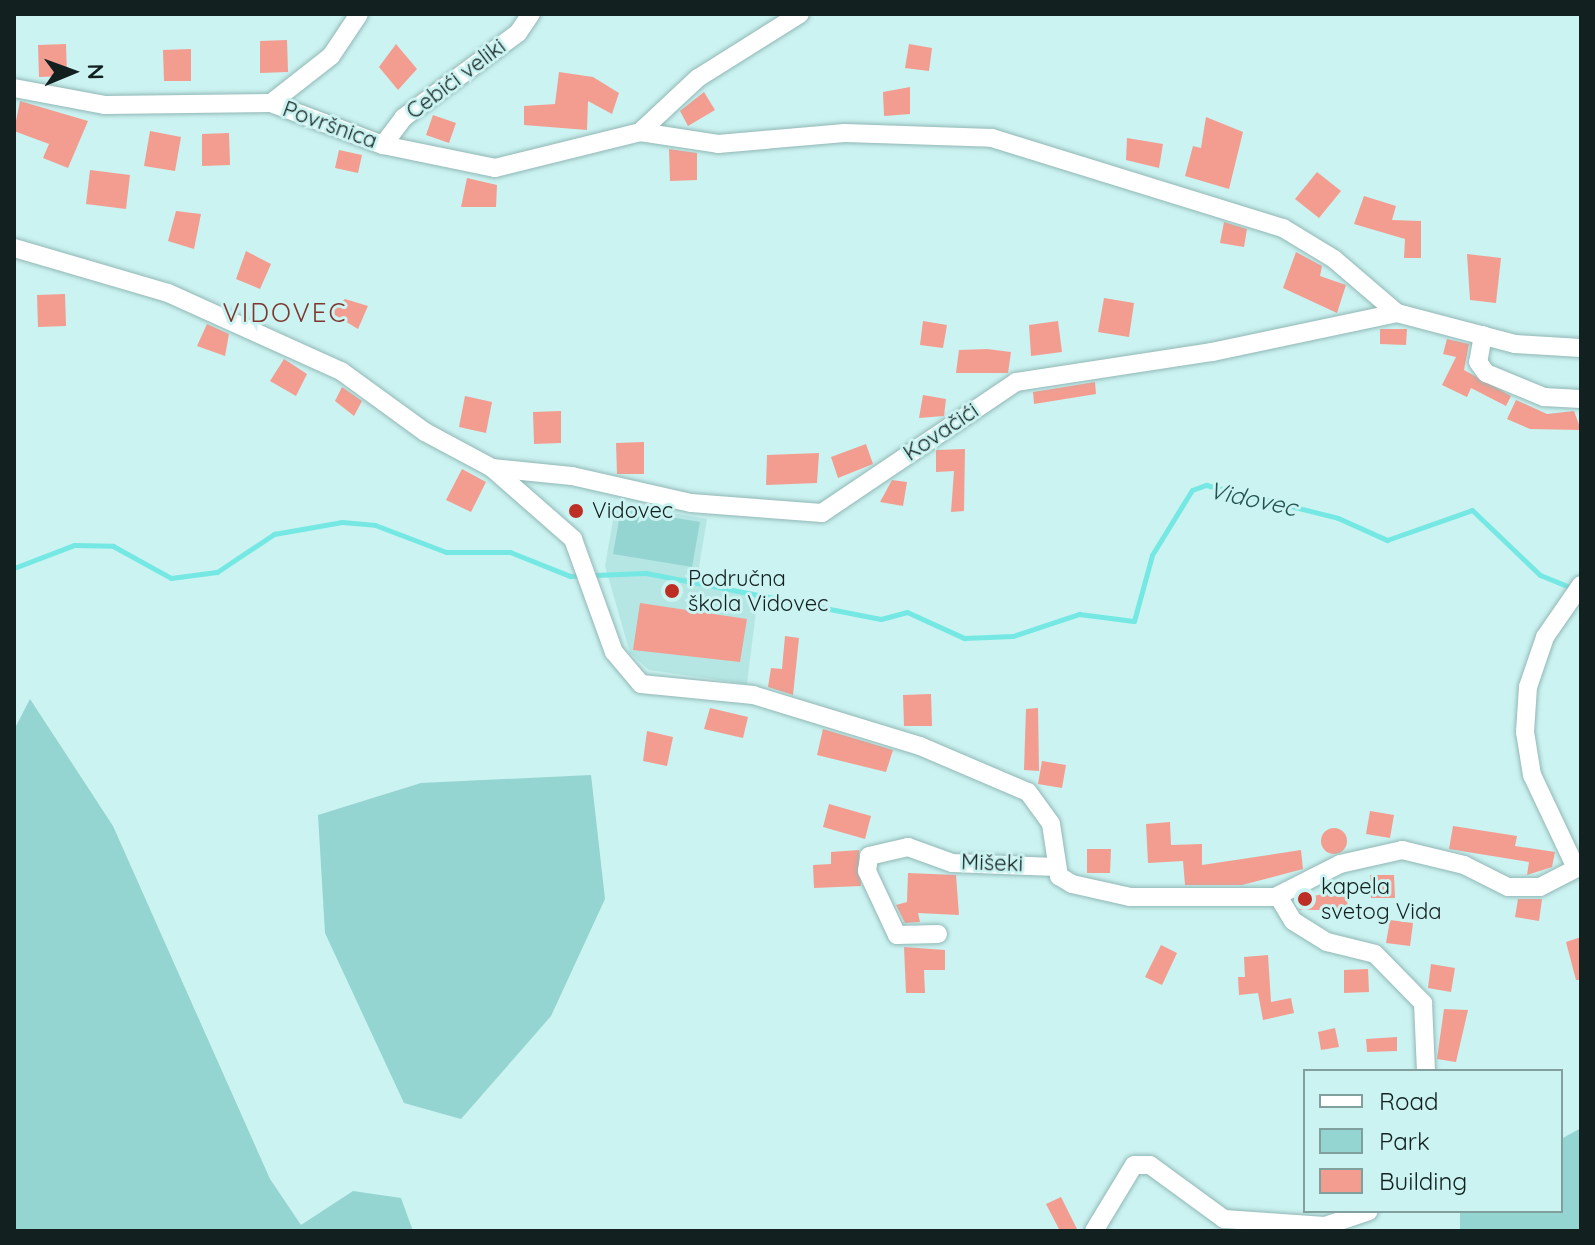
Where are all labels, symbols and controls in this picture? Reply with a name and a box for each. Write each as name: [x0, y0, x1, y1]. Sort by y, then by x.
north arrow: [32, 32, 112, 112]
street label: Cebići veliki: [401, 33, 511, 125]
text: N: [82, 63, 110, 80]
street label: Površnica: [279, 96, 381, 154]
district label: VIDOVEC: [222, 297, 348, 329]
street label: Kovačići: [899, 397, 983, 467]
water label: Vidovec: [1207, 476, 1299, 522]
place label: Vidovec: [592, 498, 673, 524]
marker: Vidovec: [567, 502, 585, 520]
place label: Područna škola Vidovec: [688, 565, 828, 616]
marker: Područna škola Vidovec: [663, 582, 681, 600]
street label: Mišeki: [960, 849, 1024, 877]
place label: kapela svetog Vida: [1321, 873, 1442, 924]
marker: kapela svetog Vida: [1296, 890, 1314, 908]
legend: [1303, 1069, 1563, 1213]
text: Road: [1379, 1086, 1439, 1116]
text: Park: [1379, 1126, 1430, 1156]
text: Building: [1379, 1166, 1467, 1196]

